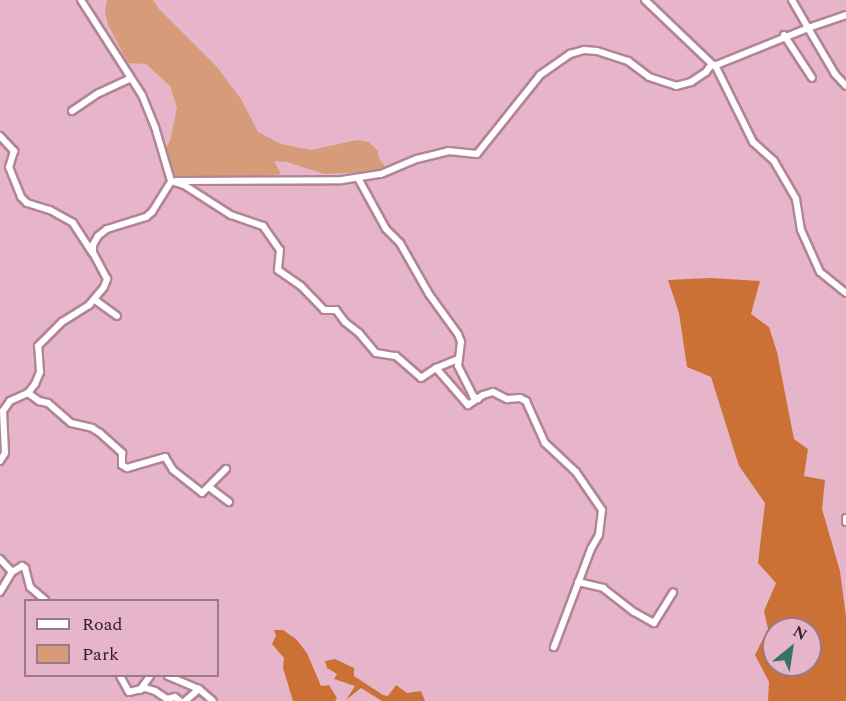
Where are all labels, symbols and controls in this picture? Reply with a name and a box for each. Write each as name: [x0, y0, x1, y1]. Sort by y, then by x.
legend: [24, 599, 219, 677]
text: Road: [82, 611, 123, 638]
north arrow: [762, 617, 822, 677]
text: N: [788, 619, 812, 647]
text: Park: [82, 641, 119, 668]

